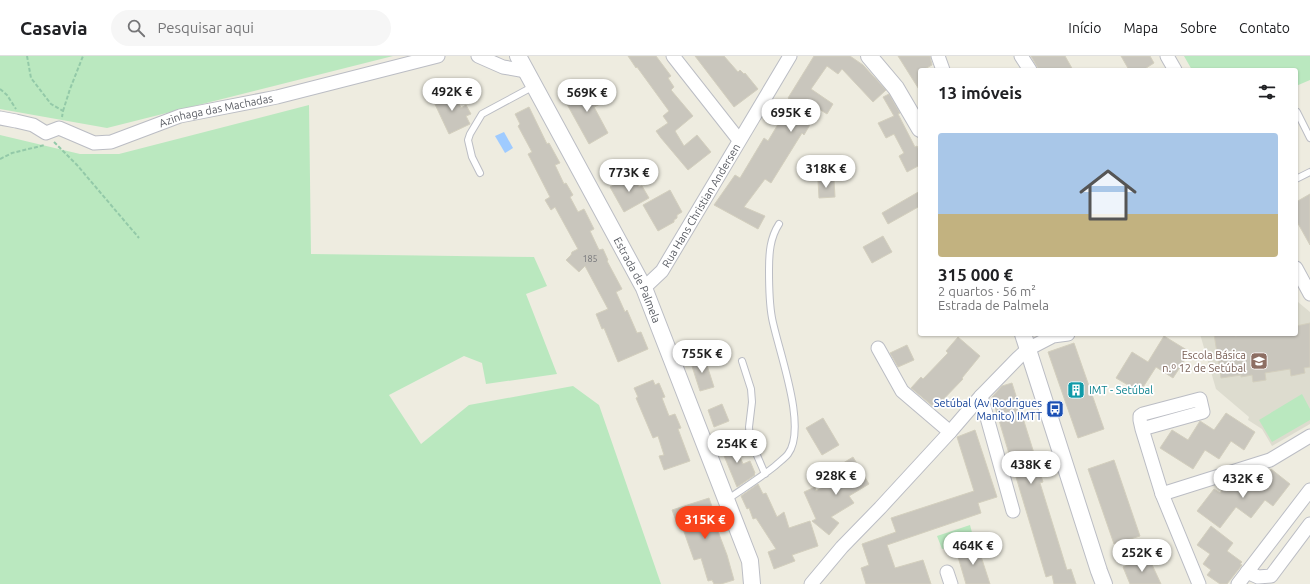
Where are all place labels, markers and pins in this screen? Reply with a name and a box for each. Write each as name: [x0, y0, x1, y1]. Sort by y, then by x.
pin: 492K €: [419, 78, 485, 112]
pin: 569K €: [554, 79, 620, 113]
pin: 695K €: [758, 99, 824, 133]
pin: 318K €: [793, 155, 859, 189]
pin: 773K €: [596, 159, 662, 193]
pin: 755K €: [669, 340, 735, 374]
place label: Escola Básica n.º 12 de Setúbal: [1162, 349, 1246, 374]
school or university icon: Escola Básica n.º 12 de Setúbal: [1249, 351, 1269, 371]
building icon: IMT - Setúbal: [1066, 380, 1086, 400]
place label: IMT - Setúbal: [1089, 384, 1153, 396]
place label: Setúbal (Av Rodrigues Manito) IMTT: [934, 397, 1042, 423]
bus stop icon: Setúbal (Av Rodrigues Manito) IMTT: [1045, 399, 1065, 419]
pin: 254K €: [704, 430, 770, 464]
pin: 438K €: [998, 451, 1064, 485]
pin: 928K €: [803, 462, 869, 496]
pin: 432K €: [1210, 465, 1276, 499]
pin: 315K €: [672, 506, 738, 540]
pin: 464K €: [940, 532, 1006, 566]
pin: 252K €: [1109, 539, 1175, 573]

